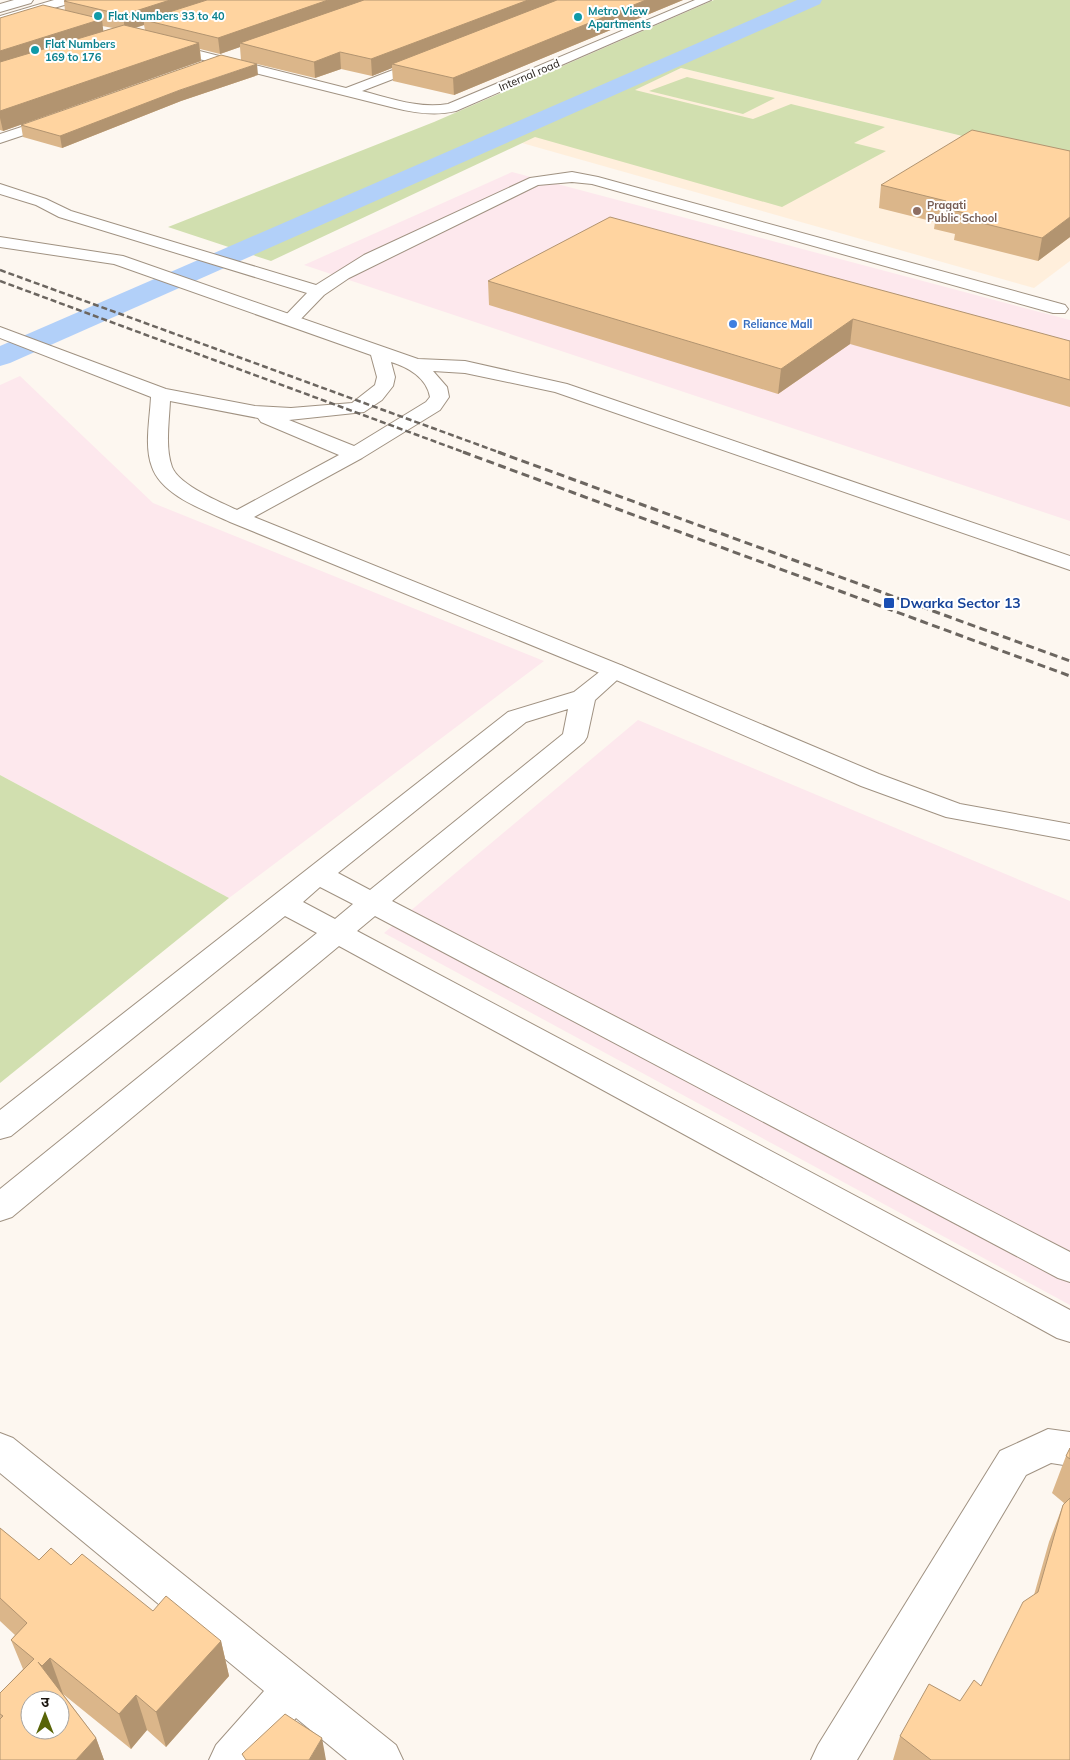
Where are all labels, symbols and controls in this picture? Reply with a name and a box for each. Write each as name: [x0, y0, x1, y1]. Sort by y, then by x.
place label: Metro View Apartments: [588, 4, 651, 31]
place label: Flat Numbers 33 to 40: [108, 9, 225, 23]
marker: Flat Numbers 33 to 40: [92, 10, 104, 22]
marker: Metro View Apartments: [572, 11, 584, 23]
place label: Flat Numbers 169 to 176: [45, 37, 116, 64]
marker: Flat Numbers 169 to 176: [29, 44, 41, 56]
street label: Internal road: [496, 56, 562, 94]
place label: Pragati Public School: [927, 198, 997, 225]
marker: Pragati Public School: [911, 205, 923, 217]
place label: Reliance Mall: [743, 317, 813, 331]
marker: Reliance Mall: [727, 318, 739, 330]
place label: Dwarka Sector 13: [900, 594, 1021, 612]
marker: Dwarka Sector 13: [882, 596, 896, 610]
north arrow: [20, 1690, 70, 1740]
text: उ: [41, 1693, 50, 1711]

